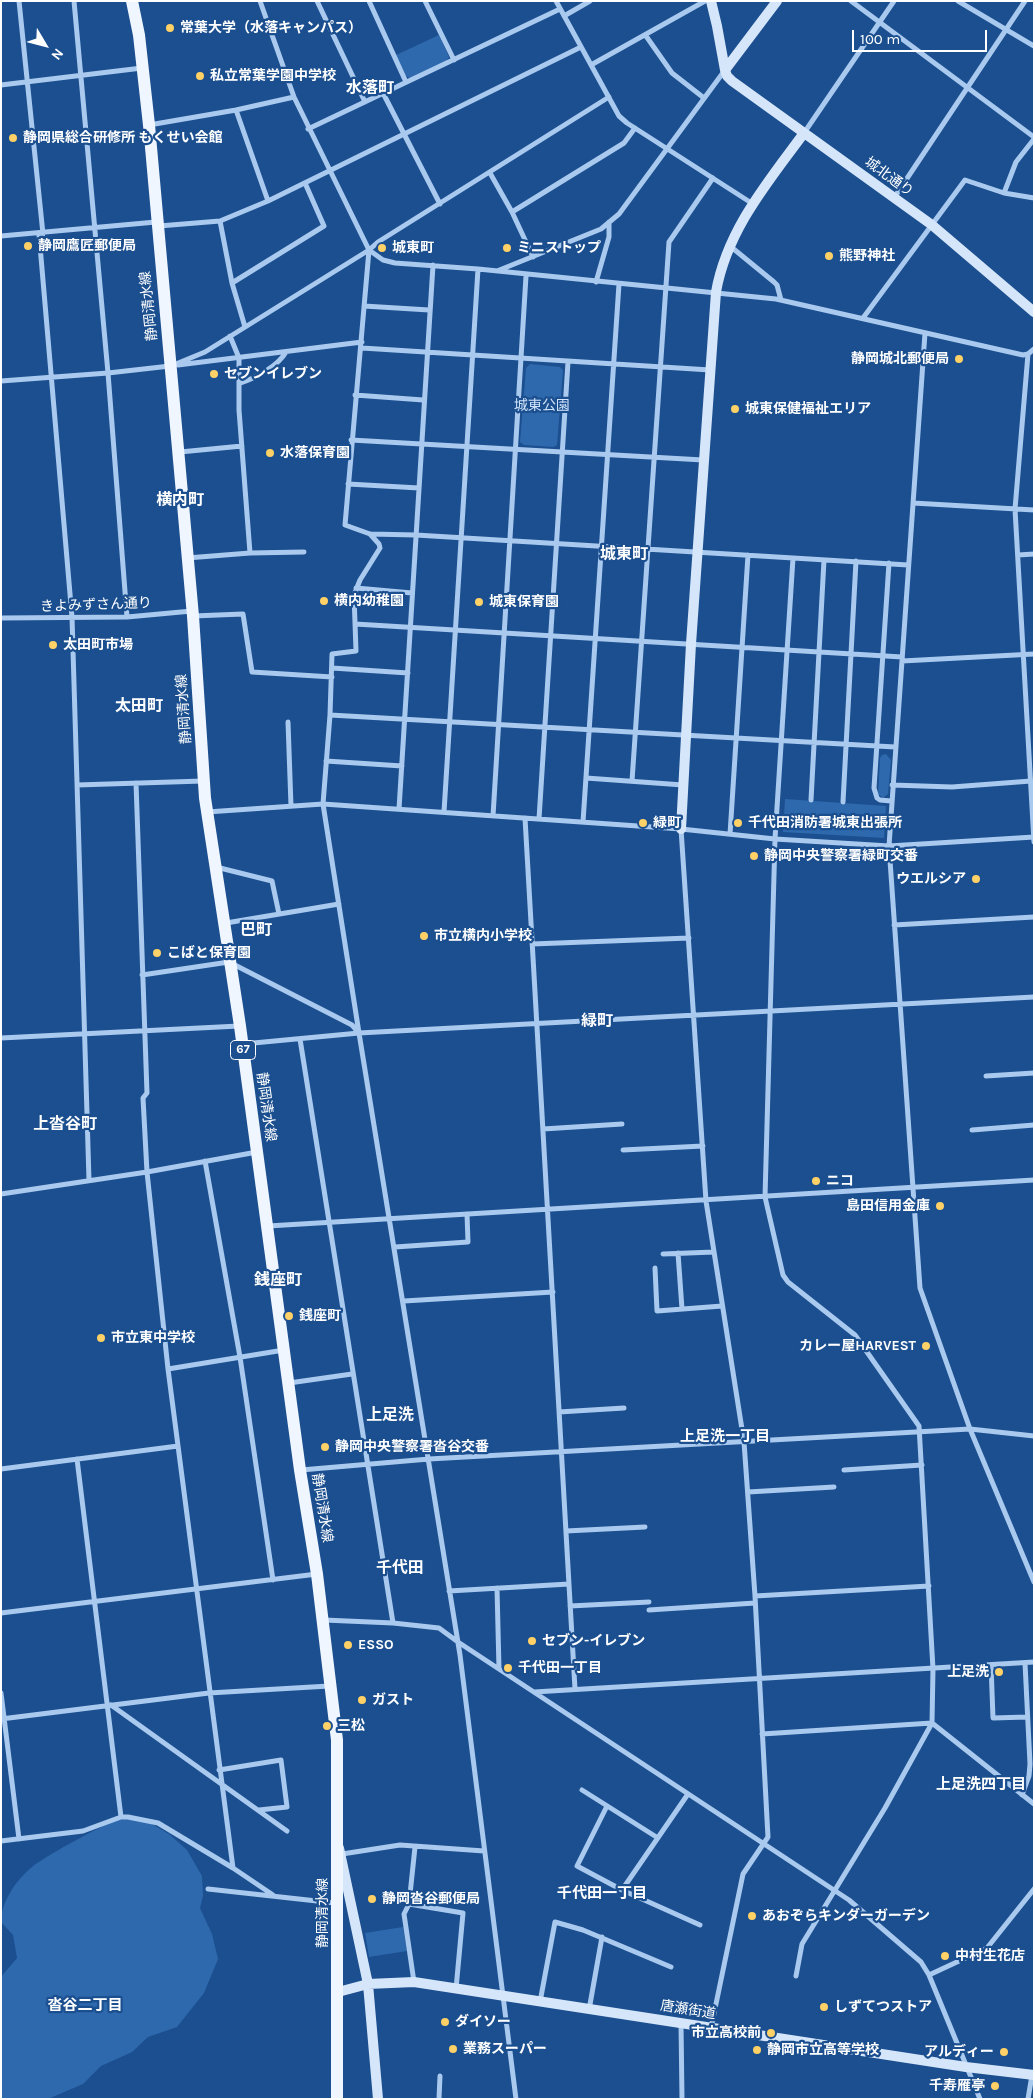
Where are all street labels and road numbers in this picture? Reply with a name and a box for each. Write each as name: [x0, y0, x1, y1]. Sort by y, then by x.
street label: 城北通り: [861, 154, 917, 200]
street label: 静岡清水線: [137, 270, 161, 342]
street label: きよみずさん通り: [40, 595, 152, 615]
street label: 静岡清水線: [173, 673, 195, 745]
road number: 67: [230, 1040, 256, 1060]
street label: 静岡清水線: [253, 1071, 279, 1143]
street label: 静岡清水線: [308, 1472, 336, 1544]
street label: 静岡清水線: [315, 1878, 331, 1948]
street label: 唐瀬街道: [659, 1997, 717, 2023]

